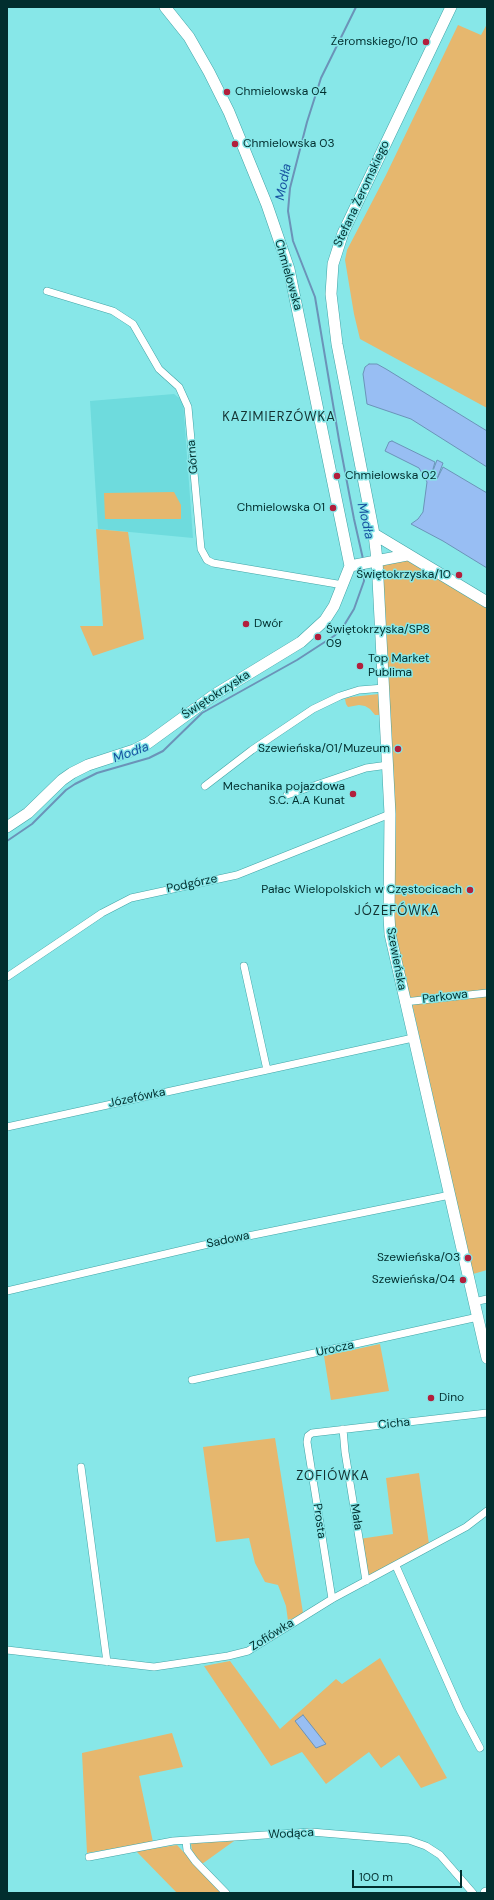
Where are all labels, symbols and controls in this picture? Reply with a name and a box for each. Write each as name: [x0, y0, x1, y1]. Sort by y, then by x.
place label: Żeromskiego/10: [331, 35, 418, 49]
marker: Żeromskiego/10: [421, 37, 431, 47]
place label: Chmielowska 04: [235, 85, 327, 99]
marker: Chmielowska 04: [222, 87, 232, 97]
place label: Chmielowska 03: [243, 137, 335, 151]
street label: Stefana Żeromskiego: [331, 138, 393, 250]
marker: Chmielowska 03: [230, 139, 240, 149]
water label: Modła: [273, 162, 295, 202]
street label: Chmielowska: [271, 238, 305, 312]
district label: KAZIMIERZÓWKA: [222, 410, 336, 426]
street label: Górna: [184, 439, 202, 475]
place label: Chmielowska 02: [345, 469, 436, 483]
marker: Chmielowska 02: [332, 471, 342, 481]
place label: Chmielowska 01: [237, 501, 325, 515]
water label: Modła: [353, 501, 377, 541]
marker: Chmielowska 01: [328, 503, 338, 513]
place label: Świętokrzyska/10: [356, 568, 451, 582]
marker: Świętokrzyska/10: [454, 570, 464, 580]
place label: Dwór: [254, 617, 283, 631]
marker: Dwór: [241, 619, 251, 629]
place label: Świętokrzyska/SP8 09: [326, 623, 430, 651]
marker: Świętokrzyska/SP8 09: [313, 632, 323, 642]
place label: Top Market Publima: [368, 652, 429, 680]
marker: Top Market Publima: [355, 661, 365, 671]
street label: Świętokrzyska: [179, 668, 253, 722]
water label: Modła: [111, 739, 151, 767]
place label: Szewieńska/01/Muzeum: [258, 742, 390, 756]
marker: Szewieńska/01/Muzeum: [393, 744, 403, 754]
place label: Mechanika pojazdowa S.C. A.A Kunat: [223, 780, 345, 808]
marker: Mechanika pojazdowa S.C. A.A Kunat: [348, 789, 358, 799]
street label: Podgórze: [165, 872, 219, 896]
place label: Pałac Wielopolskich w Częstocicach: [261, 883, 462, 897]
marker: Pałac Wielopolskich w Częstocicach: [465, 885, 475, 895]
district label: JÓZEFÓWKA: [354, 904, 440, 920]
street label: Szewieńska: [383, 927, 409, 991]
street label: Parkowa: [421, 987, 469, 1007]
street label: Józefówka: [107, 1085, 167, 1111]
street label: Sadowa: [205, 1228, 251, 1252]
place label: Szewieńska/03: [377, 1251, 460, 1265]
marker: Szewieńska/03: [463, 1253, 473, 1263]
place label: Szewieńska/04: [372, 1273, 455, 1287]
marker: Szewieńska/04: [458, 1275, 468, 1285]
street label: Urocza: [315, 1338, 355, 1360]
place label: Dino: [439, 1391, 464, 1405]
marker: Dino: [426, 1393, 436, 1403]
street label: Cicha: [377, 1415, 411, 1433]
district label: ZOFIÓWKA: [296, 1469, 370, 1485]
street label: Prosta: [309, 1503, 329, 1539]
street label: Mała: [347, 1503, 365, 1531]
street label: Zofiówka: [247, 1616, 297, 1654]
street label: Wodąca: [268, 1826, 314, 1842]
scale bar: [354, 1862, 464, 1888]
text: 100 m: [359, 1869, 393, 1885]

